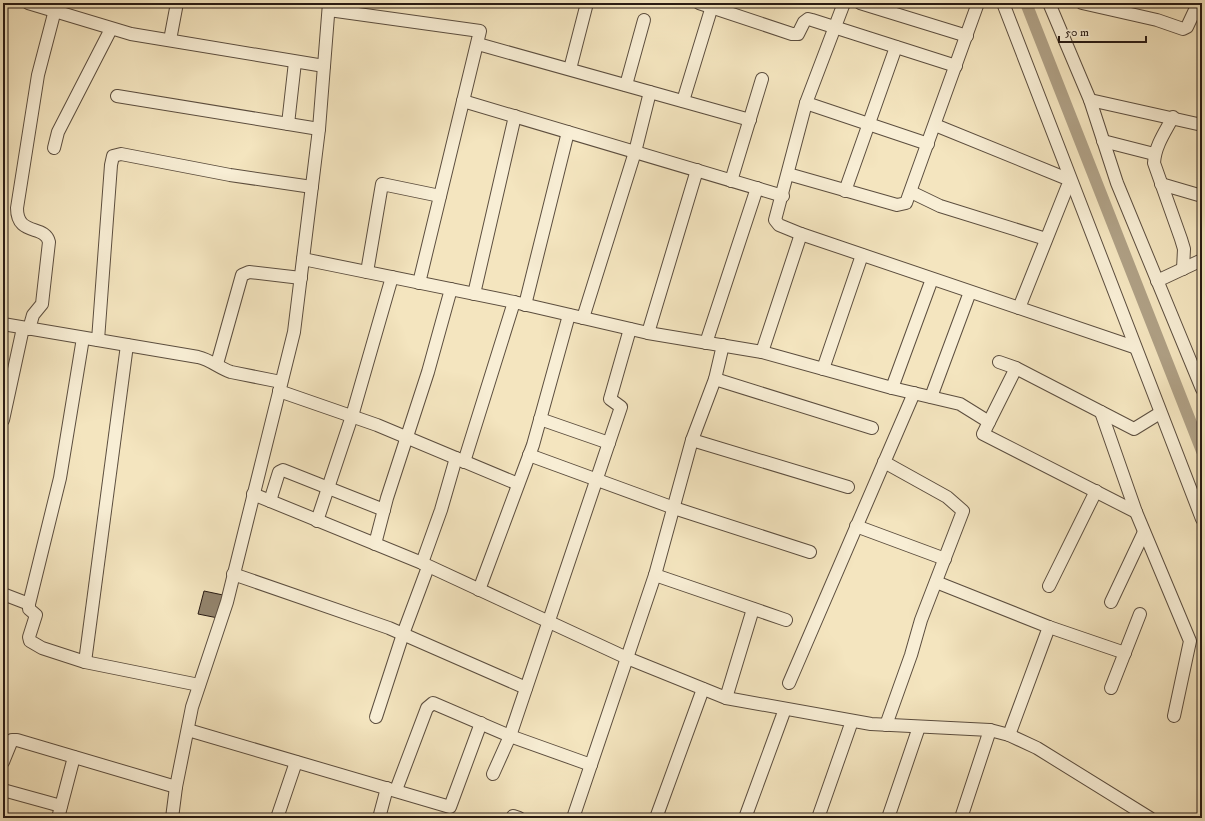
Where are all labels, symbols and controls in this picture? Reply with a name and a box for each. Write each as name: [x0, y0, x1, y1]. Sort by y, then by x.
scale bar: [1059, 18, 1146, 44]
text: 50 m: [1065, 25, 1089, 40]

